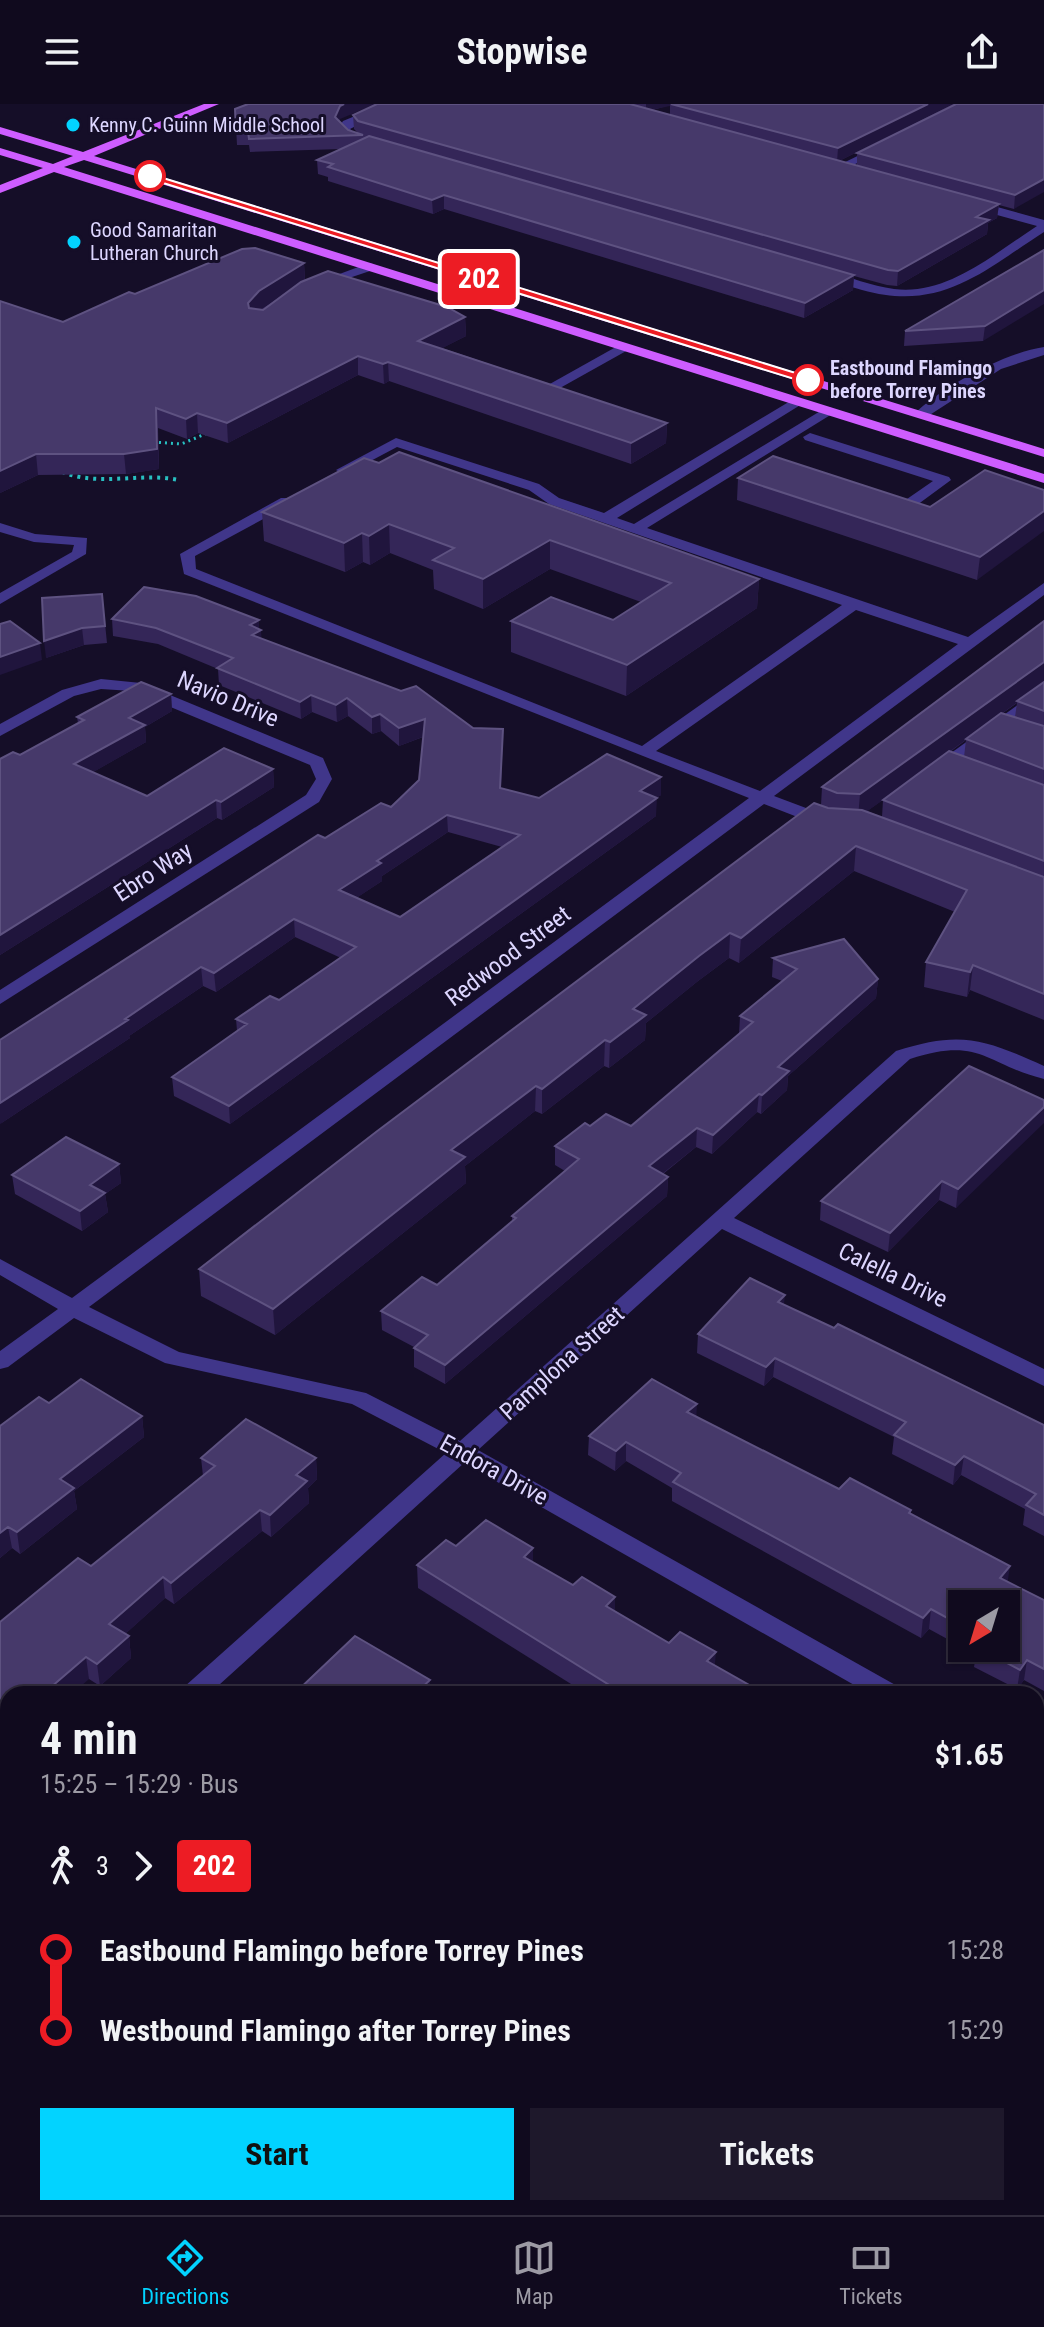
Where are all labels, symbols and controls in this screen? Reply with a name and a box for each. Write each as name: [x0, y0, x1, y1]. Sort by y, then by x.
icon: menu: [40, 30, 84, 74]
icon: share: [960, 30, 1004, 74]
text: Stopwise: [456, 31, 588, 73]
place label: Kenny C. Guinn Middle School: [89, 113, 325, 137]
marker: Kenny C. Guinn Middle School: [64, 116, 82, 134]
unlabelled marker: [135, 161, 165, 191]
place label: Good Samaritan Lutheran Church: [90, 218, 219, 265]
marker: Good Samaritan Lutheran Church: [65, 233, 83, 251]
line badge: 202: [433, 253, 525, 305]
text: 202: [458, 262, 500, 295]
place label: Eastbound Flamingo before Torrey Pines: [830, 356, 992, 403]
marker: Eastbound Flamingo before Torrey Pines: [793, 365, 823, 395]
street label: Navio Drive: [173, 665, 283, 733]
street label: Ebro Way: [109, 836, 197, 908]
street label: Redwood Street: [440, 900, 576, 1012]
street label: Calella Drive: [834, 1237, 952, 1313]
street label: Pamplona Street: [494, 1300, 630, 1426]
street label: Endora Drive: [435, 1429, 553, 1511]
north arrow: [948, 1590, 1020, 1662]
map controls: [948, 1590, 1020, 1662]
text: 4 min: [40, 1713, 138, 1765]
text: $1.65: [935, 1737, 1004, 1772]
text: 15:25 – 15:29 · Bus: [40, 1769, 239, 1799]
icon: walk: [40, 1844, 84, 1888]
icon: forward: [121, 1844, 165, 1888]
text: 202: [193, 1849, 235, 1882]
text: 3: [96, 1851, 109, 1881]
text: Eastbound Flamingo before Torrey Pines: [100, 1933, 584, 1968]
text: 15:28: [947, 1935, 1004, 1965]
text: Westbound Flamingo after Torrey Pines: [100, 2013, 571, 2048]
text: 15:29: [947, 2015, 1004, 2045]
button: Start: [40, 2108, 514, 2200]
button: Tickets: [530, 2108, 1004, 2200]
tab: Directions: [141, 2236, 229, 2309]
tab: Map: [512, 2236, 556, 2309]
tab: Tickets: [839, 2236, 903, 2309]

